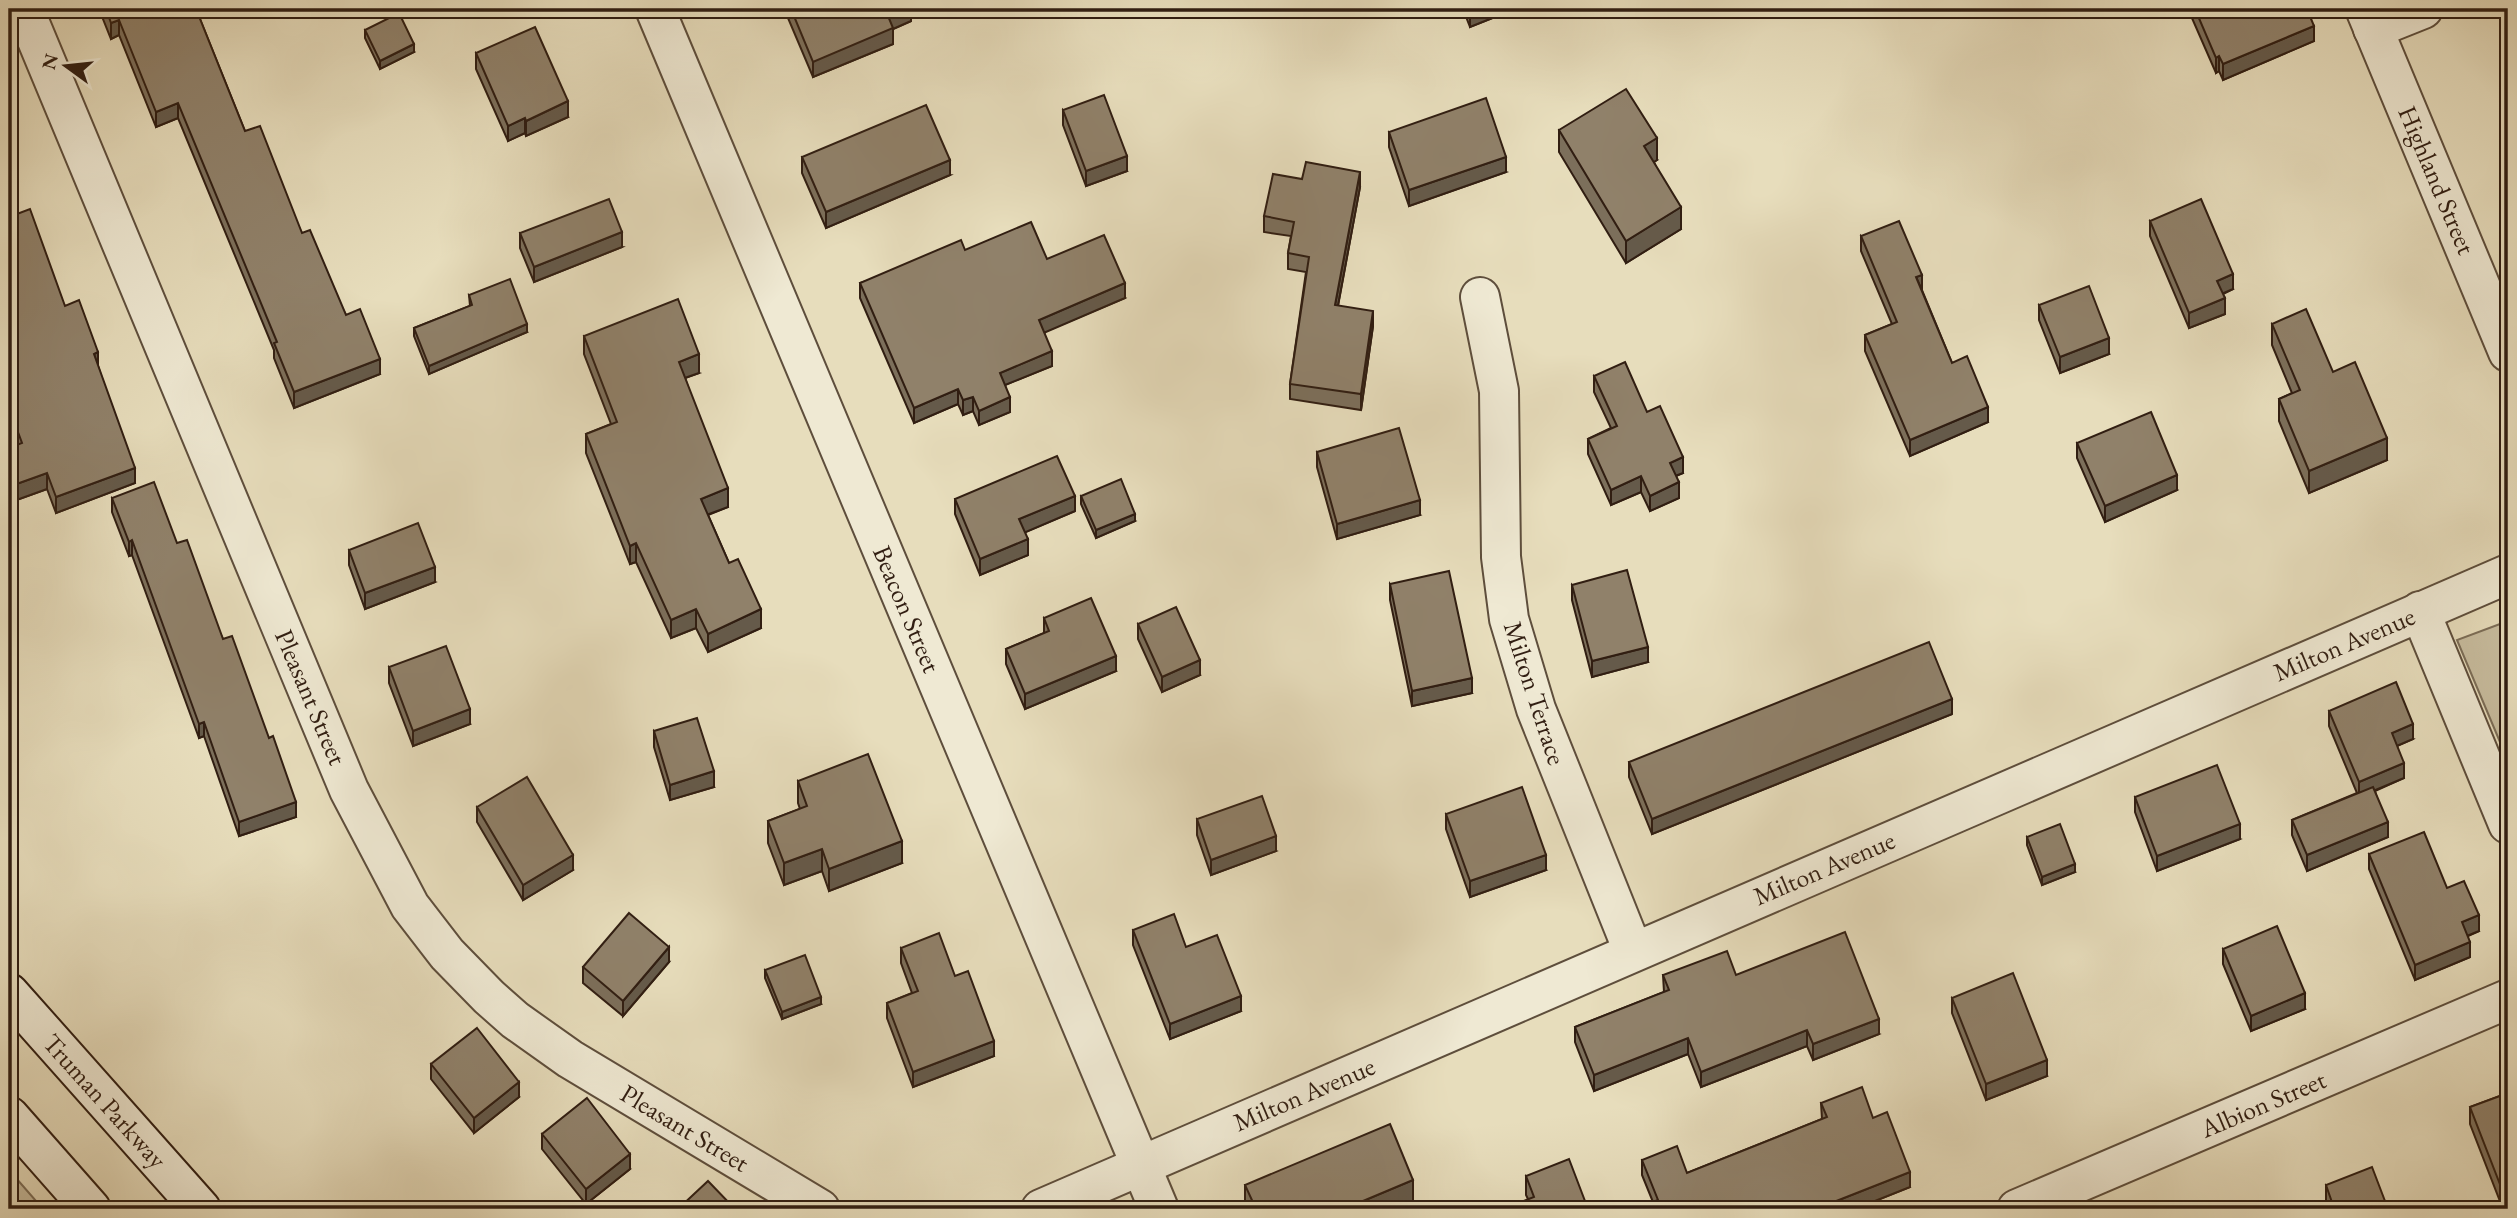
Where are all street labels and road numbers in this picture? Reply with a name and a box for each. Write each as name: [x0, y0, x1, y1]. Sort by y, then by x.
street label: Highland Street: [2390, 101, 2484, 259]
street label: Beacon Street: [865, 540, 949, 678]
street label: Milton Avenue: [2268, 599, 2420, 689]
street label: Milton Terrace: [1496, 617, 1574, 769]
street label: Pleasant Street: [267, 624, 355, 770]
street label: Milton Avenue: [1748, 823, 1900, 913]
street label: Truman Parkway: [36, 1026, 175, 1176]
street label: Milton Avenue: [1228, 1049, 1380, 1139]
street label: Albion Street: [2194, 1062, 2331, 1146]
street label: Pleasant Street: [614, 1076, 756, 1180]

